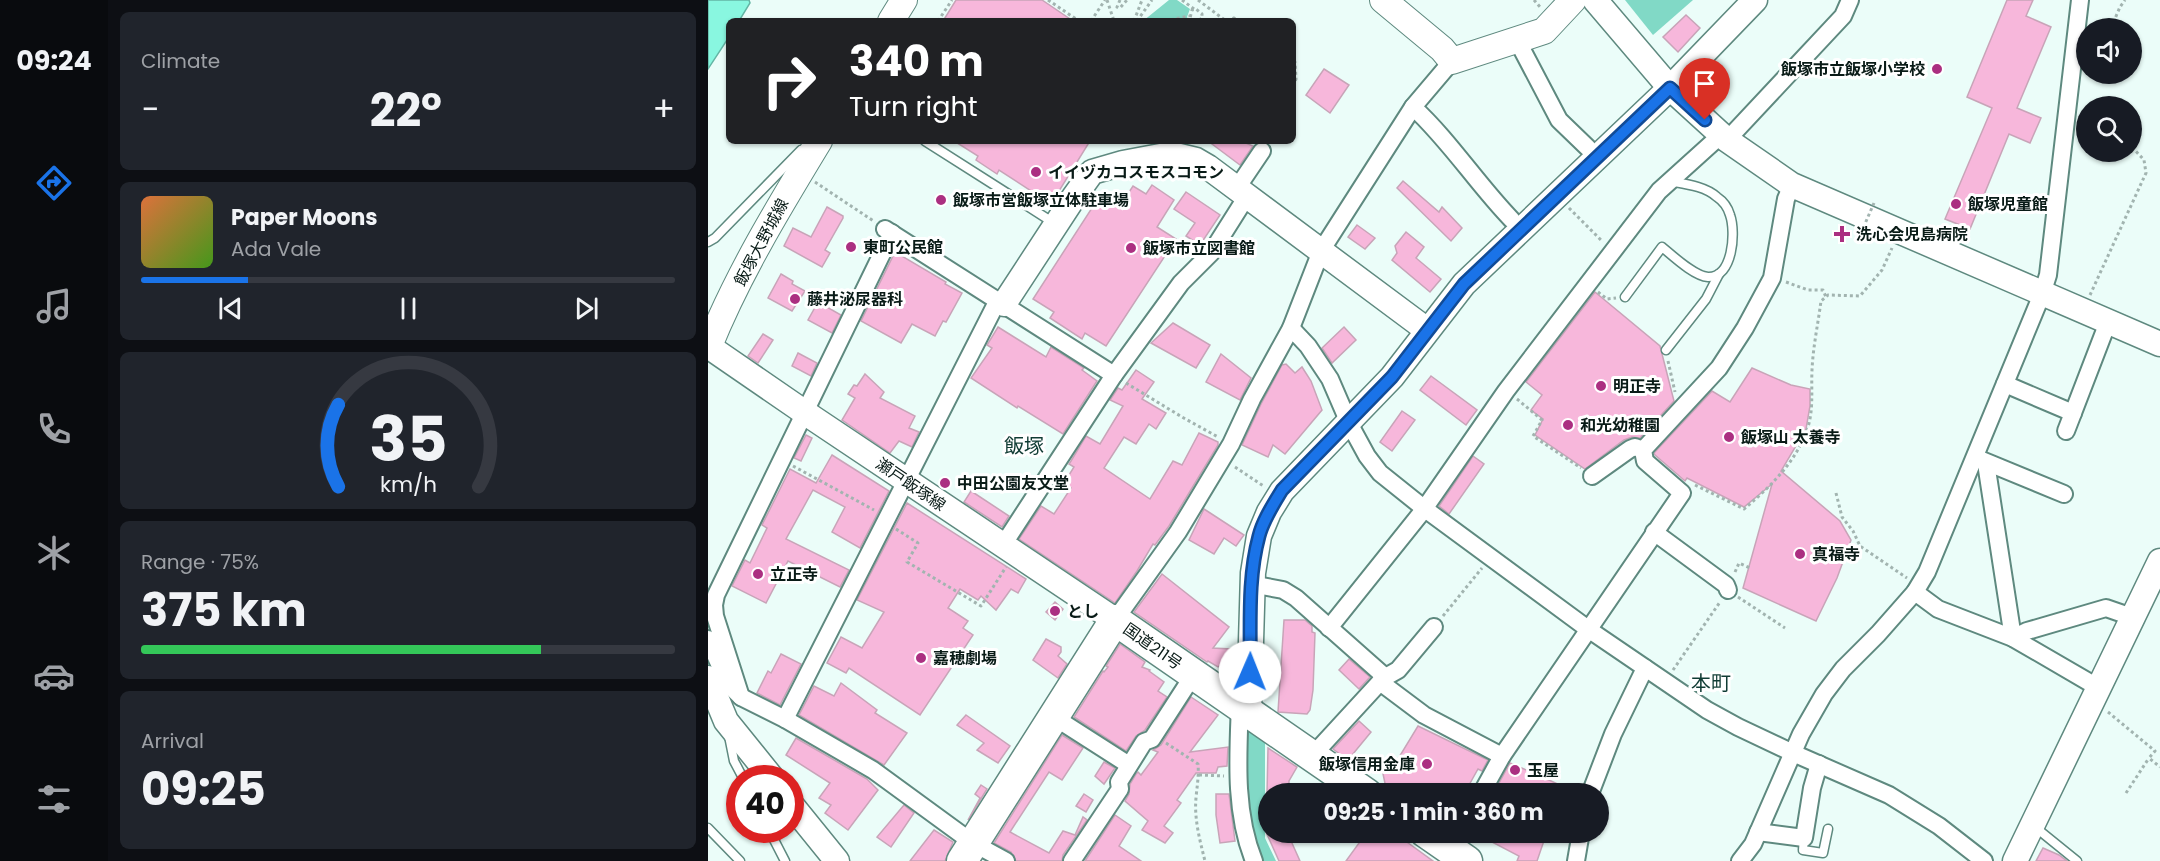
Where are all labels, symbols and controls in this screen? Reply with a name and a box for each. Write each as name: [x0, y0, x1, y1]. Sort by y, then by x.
map controls: [2076, 18, 2142, 162]
button: sound: [2076, 18, 2142, 84]
text: 340 m: [849, 32, 984, 91]
text: 09:24: [16, 42, 92, 79]
icon: right: [750, 42, 828, 120]
text: Climate: [141, 47, 220, 75]
pin: [1679, 58, 1730, 120]
place label: 飯塚市立飯塚小学校: [1780, 58, 1925, 81]
marker: 飯塚市立飯塚小学校: [1930, 62, 1944, 76]
icon: arrive: [1688, 67, 1721, 100]
text: 22°: [370, 79, 442, 142]
text: −: [141, 86, 159, 133]
text: +: [652, 86, 675, 133]
text: Turn right: [849, 88, 978, 125]
button: search: [2076, 96, 2142, 162]
place label: イイヅカコスモスコモン: [1048, 161, 1224, 184]
icon: directions: [33, 162, 75, 204]
marker: イイヅカコスモスコモン: [1029, 165, 1043, 179]
place label: 飯塚市営飯塚立体駐車場: [952, 189, 1129, 212]
marker: 飯塚市営飯塚立体駐車場: [934, 193, 948, 207]
place label: 飯塚児童館: [1967, 193, 2048, 216]
street label: 飯塚大野城線: [729, 194, 794, 290]
marker: 飯塚児童館: [1949, 197, 1963, 211]
text: Paper Moons: [231, 202, 378, 233]
place label: 洗心会児島病院: [1856, 223, 1968, 246]
marker: 洗心会児島病院: [1833, 225, 1851, 243]
text: Ada Vale: [231, 235, 321, 263]
place label: 東町公民館: [863, 236, 943, 259]
place label: 飯塚市立図書館: [1142, 237, 1255, 260]
marker: 東町公民館: [844, 240, 858, 254]
marker: 飯塚市立図書館: [1124, 241, 1138, 255]
icon: music: [33, 285, 75, 327]
place label: 藤井泌尿器科: [807, 288, 903, 311]
icon: previous: [214, 292, 247, 325]
icon: pause: [392, 292, 425, 325]
icon: next: [570, 292, 603, 325]
marker: 藤井泌尿器科: [788, 292, 802, 306]
place label: 明正寺: [1613, 375, 1661, 398]
marker: 明正寺: [1594, 379, 1608, 393]
text: 35: [369, 396, 447, 484]
icon: phone: [33, 408, 75, 450]
place label: 和光幼稚園: [1580, 414, 1660, 437]
marker: 和光幼稚園: [1561, 418, 1575, 432]
place label: 飯塚山 太養寺: [1740, 426, 1840, 449]
marker: 飯塚山 太養寺: [1722, 430, 1736, 444]
district label: 飯塚: [1004, 432, 1044, 460]
street label: 瀬戸飯塚線: [871, 453, 950, 516]
text: km/h: [379, 470, 437, 501]
place label: 中田公園友文堂: [957, 472, 1069, 495]
marker: 中田公園友文堂: [938, 476, 952, 490]
icon: climate: [33, 532, 75, 574]
place label: 真福寺: [1812, 543, 1860, 566]
marker: 真福寺: [1793, 547, 1807, 561]
text: Range · 75%: [141, 548, 259, 576]
place label: 立正寺: [770, 563, 818, 586]
marker: 立正寺: [751, 567, 765, 581]
text: 375 km: [141, 579, 307, 642]
place label: とし: [1067, 600, 1099, 623]
marker: とし: [1048, 604, 1062, 618]
street label: 国道211号: [1118, 618, 1187, 675]
position arrow: [1218, 640, 1282, 704]
place label: 嘉穂劇場: [933, 647, 997, 670]
marker: 嘉穂劇場: [914, 651, 928, 665]
icon: car: [33, 655, 75, 697]
district label: 本町: [1691, 669, 1731, 697]
text: Arrival: [141, 727, 204, 755]
place label: 飯塚信用金庫: [1318, 753, 1415, 776]
marker: 飯塚信用金庫: [1420, 757, 1434, 771]
text: 09:25: [141, 758, 266, 821]
place label: 玉屋: [1527, 759, 1559, 782]
marker: 玉屋: [1508, 763, 1522, 777]
speed limit sign: 40: [726, 765, 804, 843]
icon: filters: [33, 778, 75, 820]
text: 09:25 · 1 min · 360 m: [1324, 797, 1543, 828]

